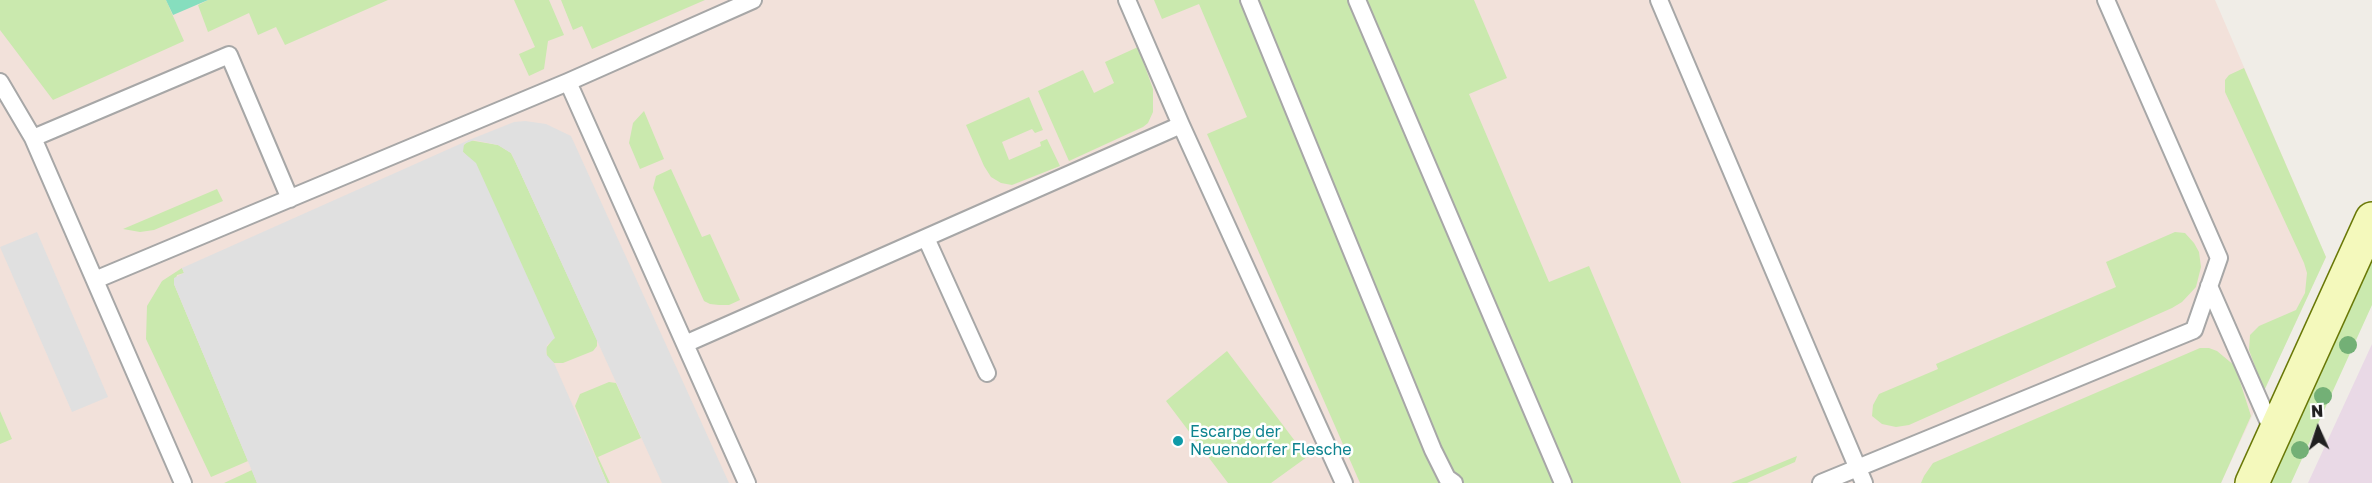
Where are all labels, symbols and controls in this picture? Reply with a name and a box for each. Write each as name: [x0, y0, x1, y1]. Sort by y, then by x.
north arrow: [2288, 399, 2348, 459]
text: N: [2310, 401, 2324, 421]
place label: Escarpe der Neuendorfer Flesche: [1190, 422, 1352, 460]
marker: Escarpe der Neuendorfer Flesche: [1171, 434, 1185, 448]

